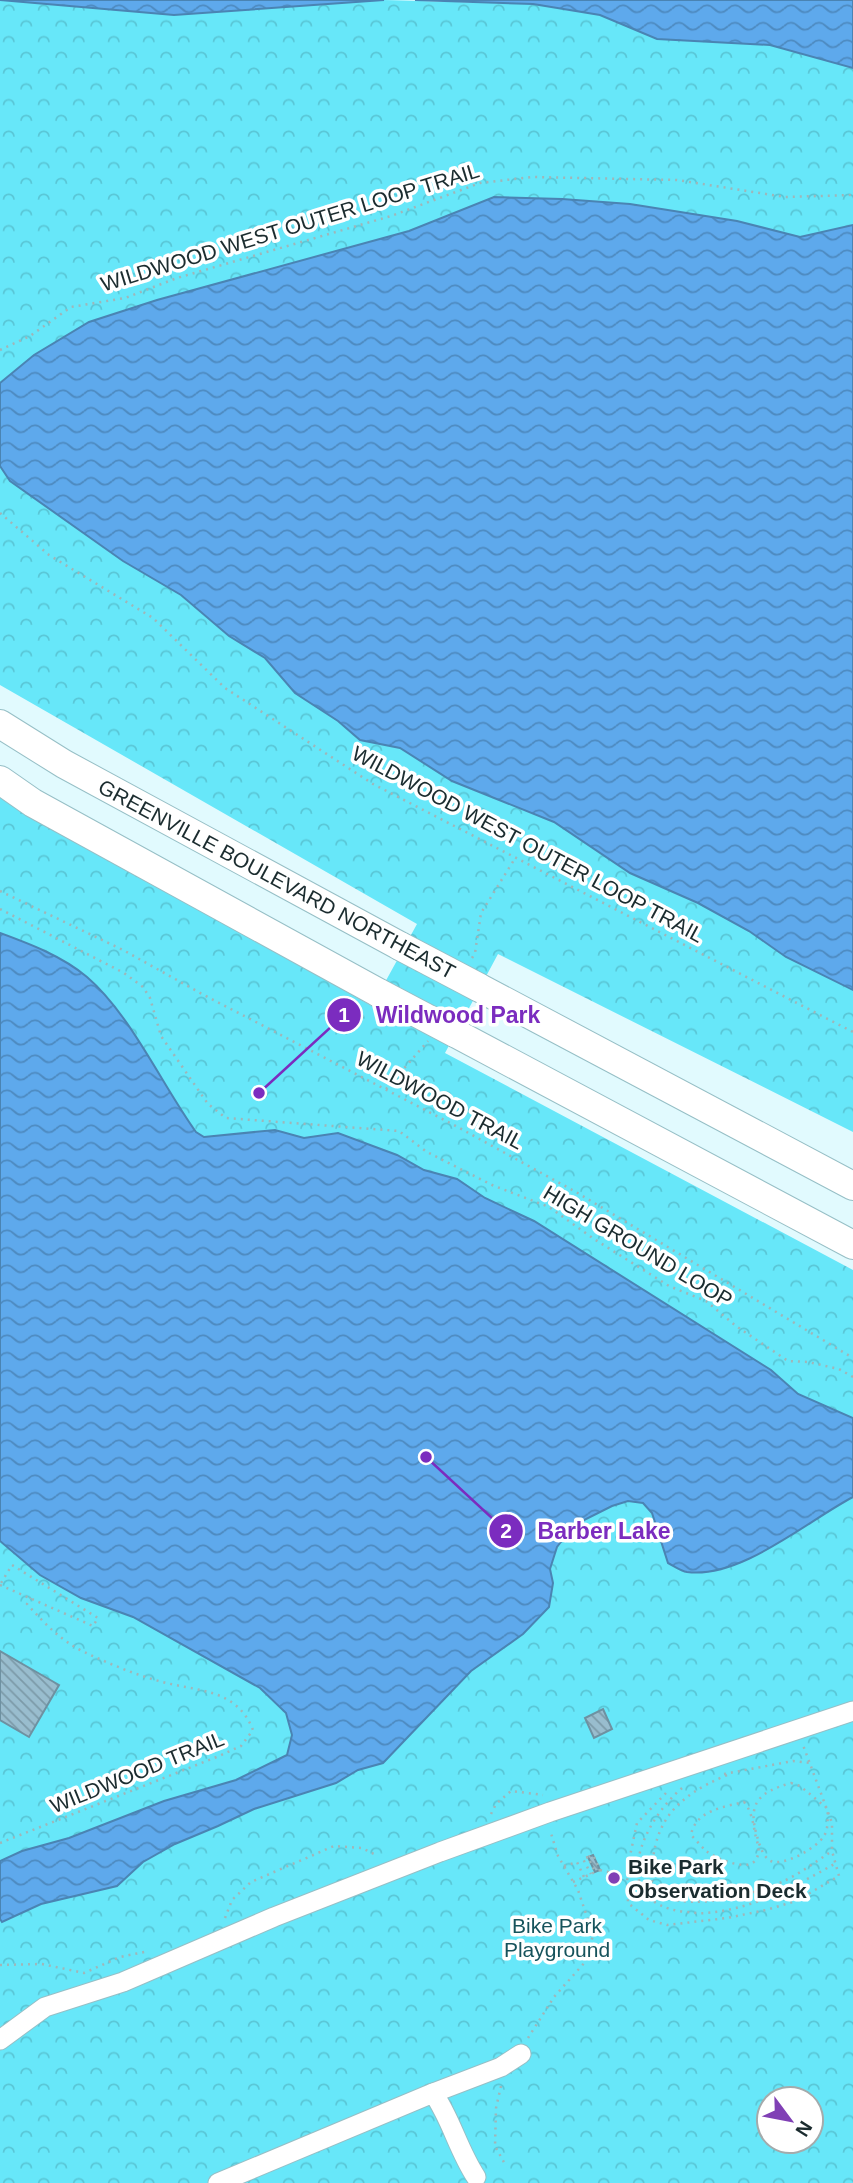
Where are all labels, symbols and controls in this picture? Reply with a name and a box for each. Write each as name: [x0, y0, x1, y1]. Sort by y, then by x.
street label: WILDWOOD WEST OUTER LOOP TRAIL: [98, 158, 482, 296]
street label: WILDWOOD WEST OUTER LOOP TRAIL: [348, 741, 708, 947]
street label: GREENVILLE BOULEVARD NORTHEAST: [95, 775, 459, 983]
callout: Wildwood Park: [327, 993, 554, 1037]
text: Wildwood Park: [376, 1002, 541, 1028]
text: 1: [338, 1003, 350, 1026]
street label: WILDWOOD TRAIL: [353, 1046, 527, 1154]
street label: HIGH GROUND LOOP: [540, 1181, 736, 1311]
callout: Barber Lake: [488, 1509, 684, 1553]
text: Barber Lake: [538, 1518, 670, 1544]
text: 2: [500, 1519, 512, 1542]
street label: WILDWOOD TRAIL: [47, 1727, 227, 1817]
place label: Bike Park Observation Deck: [628, 1855, 807, 1902]
marker: Bike Park Observation Deck: [606, 1870, 622, 1886]
park label: Bike Park Playground: [504, 1914, 610, 1961]
north arrow: [755, 2085, 825, 2155]
text: N: [791, 2117, 817, 2140]

